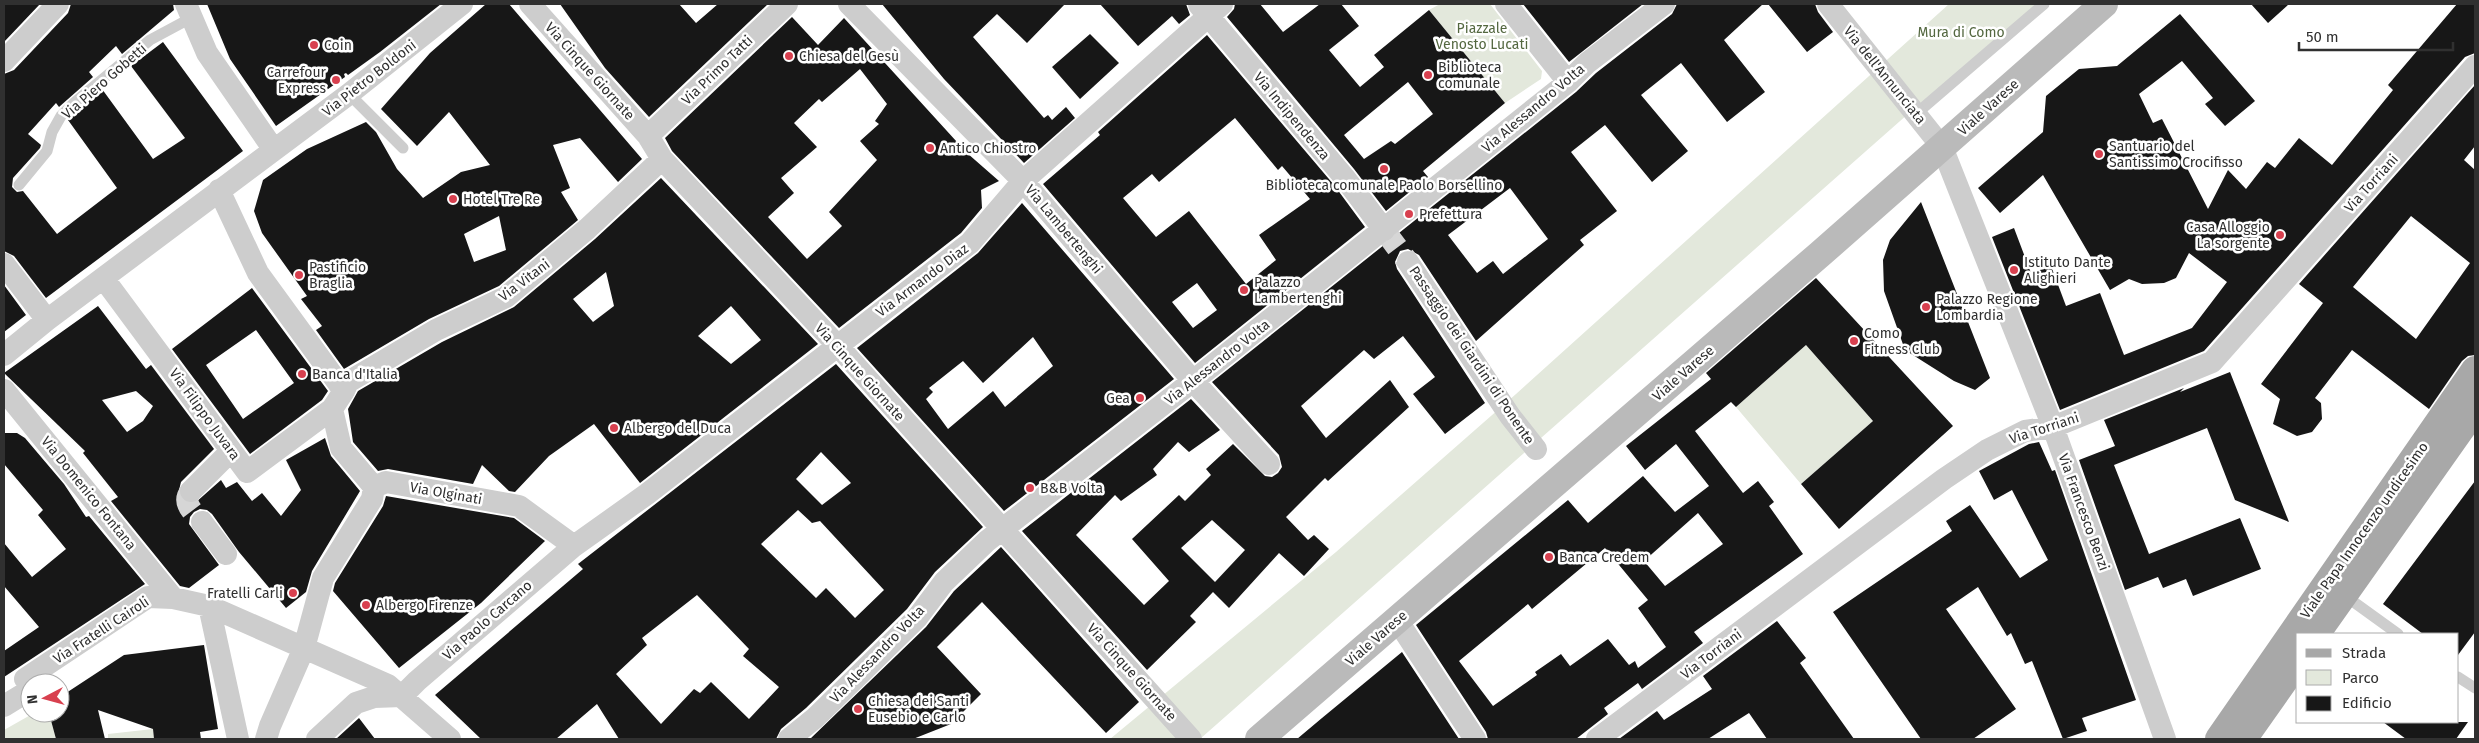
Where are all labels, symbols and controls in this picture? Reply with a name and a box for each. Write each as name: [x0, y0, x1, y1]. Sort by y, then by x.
street label: Via Cinque Giornate: [541, 19, 638, 124]
park label: Piazzale Venosto Lucati: [1436, 20, 1528, 53]
scale bar: [2299, 20, 2453, 52]
street label: Via dell'Annunciata: [1840, 23, 1929, 128]
park label: Mura di Como: [1917, 24, 2005, 41]
text: 50 m: [2306, 28, 2339, 46]
street label: Via Primo Tatti: [678, 32, 756, 109]
street label: Via Pietro Boldoni: [319, 37, 420, 120]
place label: Coin: [324, 37, 352, 54]
marker: Coin: [308, 39, 320, 51]
street label: Via Piero Gobetti: [59, 40, 150, 123]
place label: Chiesa del Gesù: [799, 48, 899, 65]
marker: Chiesa del Gesù: [783, 50, 795, 62]
place label: Biblioteca comunale: [1438, 59, 1502, 92]
street label: Via Alessandro Volta: [1478, 60, 1588, 156]
place label: Carrefour Express: [266, 64, 327, 97]
street label: Via Indipendenza: [1250, 69, 1333, 164]
marker: Biblioteca comunale: [1422, 69, 1434, 81]
marker: Carrefour Express: [330, 74, 342, 86]
street label: Viale Varese: [1954, 76, 2022, 139]
place label: Santuario del Santissimo Crocifisso: [2109, 138, 2243, 171]
place label: Antico Chiostro: [940, 140, 1036, 157]
marker: Antico Chiostro: [924, 142, 936, 154]
marker: Santuario del Santissimo Crocifisso: [2093, 148, 2105, 160]
street label: Via Torriani: [2341, 151, 2402, 216]
marker: Biblioteca comunale Paolo Borsellino: [1378, 163, 1390, 175]
place label: Biblioteca comunale Paolo Borsellino: [1266, 177, 1502, 194]
street label: Via Lambertenghi: [1021, 181, 1106, 277]
place label: Hotel Tre Re: [463, 191, 540, 208]
marker: Hotel Tre Re: [447, 193, 459, 205]
place label: Prefettura: [1419, 206, 1482, 223]
marker: Prefettura: [1403, 208, 1415, 220]
place label: Casa Alloggio La sorgente: [2186, 219, 2270, 252]
marker: Casa Alloggio La sorgente: [2274, 229, 2286, 241]
street label: Via Armando Diaz: [873, 240, 972, 321]
place label: Istituto Dante Alighieri: [2024, 254, 2111, 287]
street label: Via Vitani: [495, 256, 553, 305]
place label: Pastificio Braglia: [309, 259, 366, 292]
street label: Passaggio dei Giardini di Ponente: [1405, 263, 1538, 448]
marker: Istituto Dante Alighieri: [2008, 264, 2020, 276]
marker: Pastificio Braglia: [293, 269, 305, 281]
place label: Palazzo Lambertenghi: [1254, 274, 1342, 307]
marker: Palazzo Lambertenghi: [1238, 284, 1250, 296]
place label: Palazzo Regione Lombardia: [1936, 291, 2038, 324]
marker: Palazzo Regione Lombardia: [1920, 301, 1932, 313]
street label: Via Alessandro Volta: [1161, 316, 1273, 409]
street label: Via Cinque Giornate: [811, 320, 908, 425]
place label: Como Fitness Club: [1864, 325, 1940, 358]
marker: Como Fitness Club: [1848, 335, 1860, 347]
street label: Viale Varese: [1649, 342, 1718, 405]
street label: Via Filippo Juvara: [166, 365, 244, 463]
place label: Banca d'Italia: [312, 366, 398, 383]
marker: Banca d'Italia: [296, 368, 308, 380]
place label: Gea: [1106, 390, 1130, 407]
marker: Gea: [1134, 392, 1146, 404]
street label: Via Torriani: [2007, 409, 2081, 448]
place label: Albergo del Duca: [624, 420, 731, 437]
marker: Albergo del Duca: [608, 422, 620, 434]
street label: Via Domenico Fontana: [37, 433, 140, 554]
street label: Viale Papa Innocenzo undicesimo: [2297, 439, 2432, 622]
street label: Via Francesco Benzi: [2054, 451, 2113, 573]
street label: Via Olginati: [409, 479, 483, 508]
place label: B&B Volta: [1040, 480, 1103, 497]
marker: B&B Volta: [1024, 482, 1036, 494]
place label: Banca Credem: [1559, 549, 1649, 566]
marker: Banca Credem: [1543, 551, 1555, 563]
street label: Via Paolo Carcano: [439, 577, 536, 664]
place label: Fratelli Carli: [207, 585, 283, 602]
marker: Fratelli Carli: [287, 587, 299, 599]
street label: Via Fratelli Cairoli: [50, 593, 152, 668]
place label: Albergo Firenze: [376, 597, 473, 614]
marker: Albergo Firenze: [360, 599, 372, 611]
street label: Via Alessandro Volta: [826, 602, 928, 707]
street label: Viale Varese: [1342, 607, 1411, 670]
street label: Via Cinque Giornate: [1083, 620, 1180, 725]
street label: Via Torriani: [1677, 626, 1745, 683]
legend: [2296, 633, 2459, 723]
text: Strada: [2342, 644, 2386, 662]
text: Parco: [2342, 669, 2379, 687]
north arrow: [20, 673, 70, 723]
place label: Chiesa dei Santi Eusebio e Carlo: [868, 693, 969, 726]
text: N: [24, 694, 42, 705]
text: Edificio: [2342, 694, 2392, 712]
marker: Chiesa dei Santi Eusebio e Carlo: [852, 703, 864, 715]

